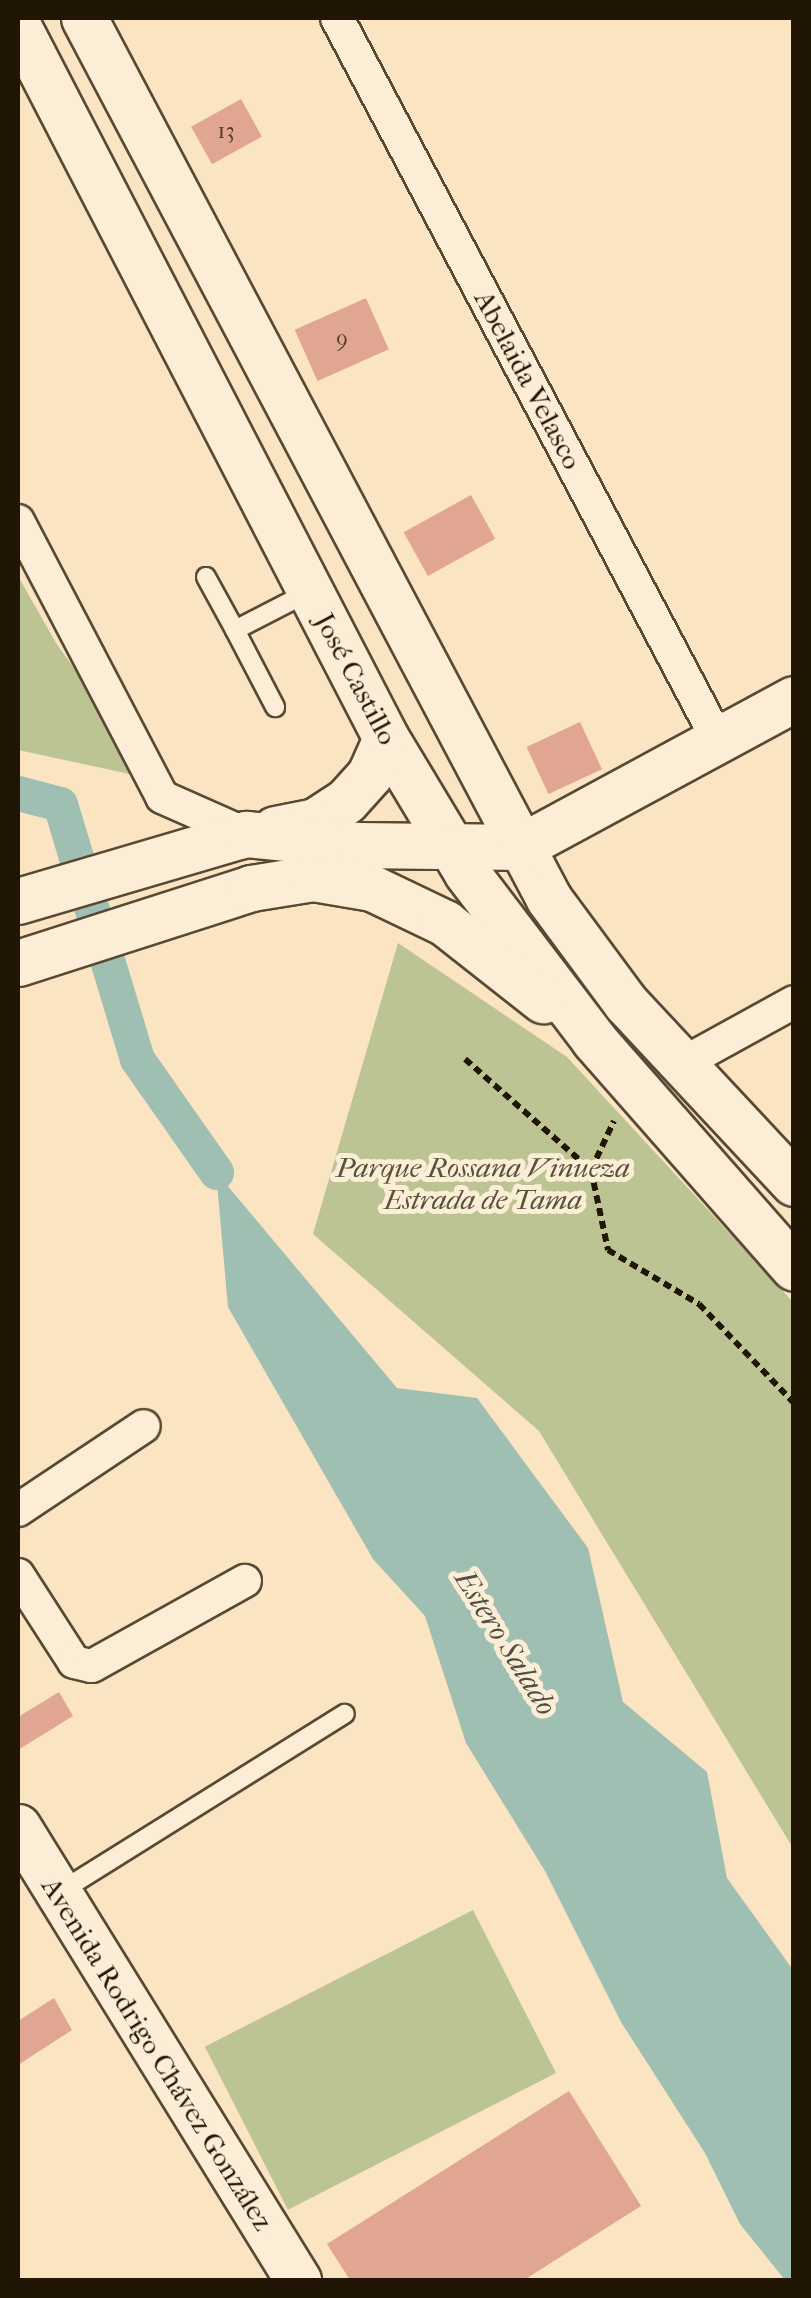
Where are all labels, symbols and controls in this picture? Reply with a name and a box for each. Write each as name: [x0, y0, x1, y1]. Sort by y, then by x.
house number: 13: [218, 119, 234, 145]
street label: Abelaida Velasco: [467, 285, 589, 475]
house number: 9: [336, 327, 348, 353]
street label: José Castillo: [307, 607, 405, 751]
park label: Parque Rossana Vinueza Estrada de Tama: [336, 1151, 630, 1217]
water label: Estero Salado: [446, 1564, 564, 1722]
street label: Avenida Rodrigo Chávez González: [34, 1871, 280, 2237]

